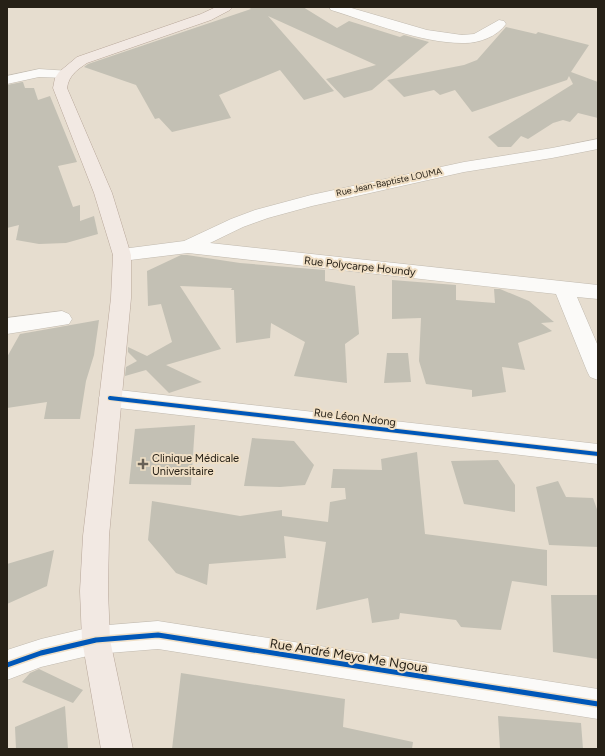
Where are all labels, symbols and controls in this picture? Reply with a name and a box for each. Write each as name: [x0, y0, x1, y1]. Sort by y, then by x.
street label: Rue Jean-Baptiste LOUMA: [335, 165, 443, 198]
street label: Rue Polycarpe Houndy: [304, 254, 417, 279]
street label: Rue Léon Ndong: [313, 406, 397, 429]
place label: Clinique Médicale Universitaire: [152, 452, 239, 478]
marker: Clinique Médicale Universitaire: [137, 458, 149, 470]
street label: Rue André Meyo Me Ngoua: [269, 636, 429, 675]

